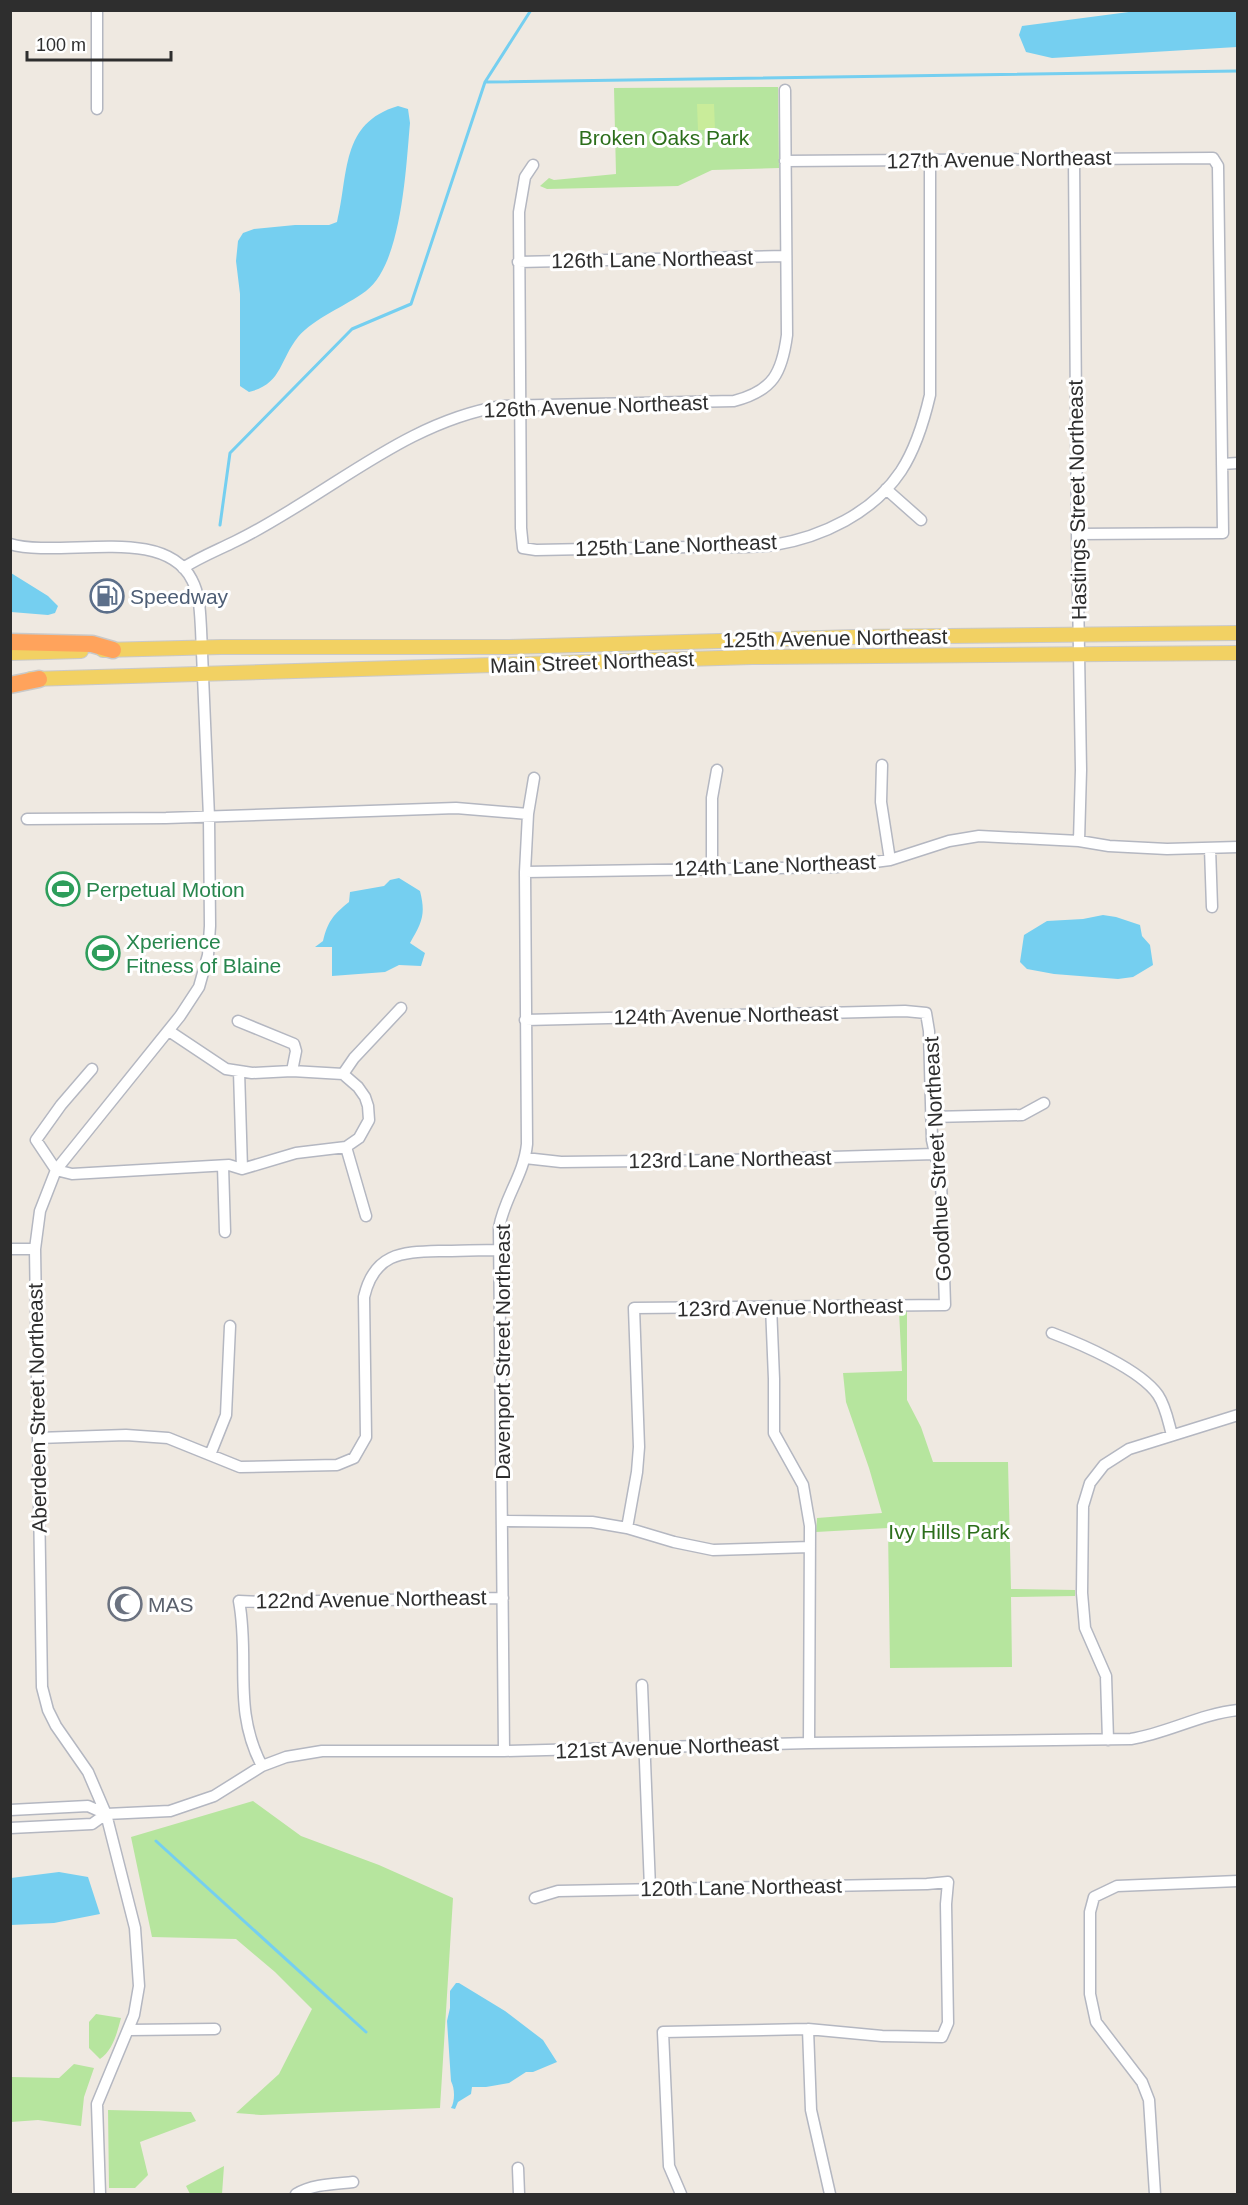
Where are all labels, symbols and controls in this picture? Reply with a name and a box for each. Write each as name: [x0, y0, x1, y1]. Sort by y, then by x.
scale bar: [27, 24, 171, 62]
text: 100 m: [36, 35, 86, 55]
park label: Broken Oaks Park: [579, 126, 750, 149]
street label: 127th Avenue Northeast: [886, 146, 1112, 172]
street label: 126th Lane Northeast: [551, 246, 753, 272]
street label: Hastings Street Northeast: [1063, 379, 1091, 620]
street label: 126th Avenue Northeast: [483, 391, 709, 421]
street label: 125th Lane Northeast: [575, 530, 777, 560]
fuel station icon: Speedway: [89, 578, 125, 614]
place label: Speedway: [130, 585, 229, 608]
street label: 125th Avenue Northeast: [722, 625, 948, 651]
street label: Main Street Northeast: [490, 647, 695, 677]
street label: 124th Lane Northeast: [674, 850, 876, 880]
sports icon: Perpetual Motion: [45, 871, 81, 907]
place label: Perpetual Motion: [86, 878, 245, 901]
place label: Xperience Fitness of Blaine: [126, 930, 281, 977]
sports icon: Xperience Fitness of Blaine: [85, 935, 121, 971]
street label: 124th Avenue Northeast: [613, 1002, 839, 1028]
street label: Goodhue Street Northeast: [919, 1036, 955, 1282]
street label: 123rd Lane Northeast: [628, 1146, 832, 1172]
street label: Davenport Street Northeast: [491, 1224, 514, 1480]
street label: Aberdeen Street Northeast: [23, 1283, 51, 1533]
street label: 123rd Avenue Northeast: [677, 1294, 903, 1320]
park label: Ivy Hills Park: [888, 1520, 1010, 1543]
street label: 122nd Avenue Northeast: [255, 1585, 487, 1613]
mosque icon: MAS: [107, 1586, 143, 1622]
place label: MAS: [148, 1593, 194, 1616]
street label: 121st Avenue Northeast: [555, 1732, 779, 1762]
street label: 120th Lane Northeast: [640, 1874, 842, 1900]

